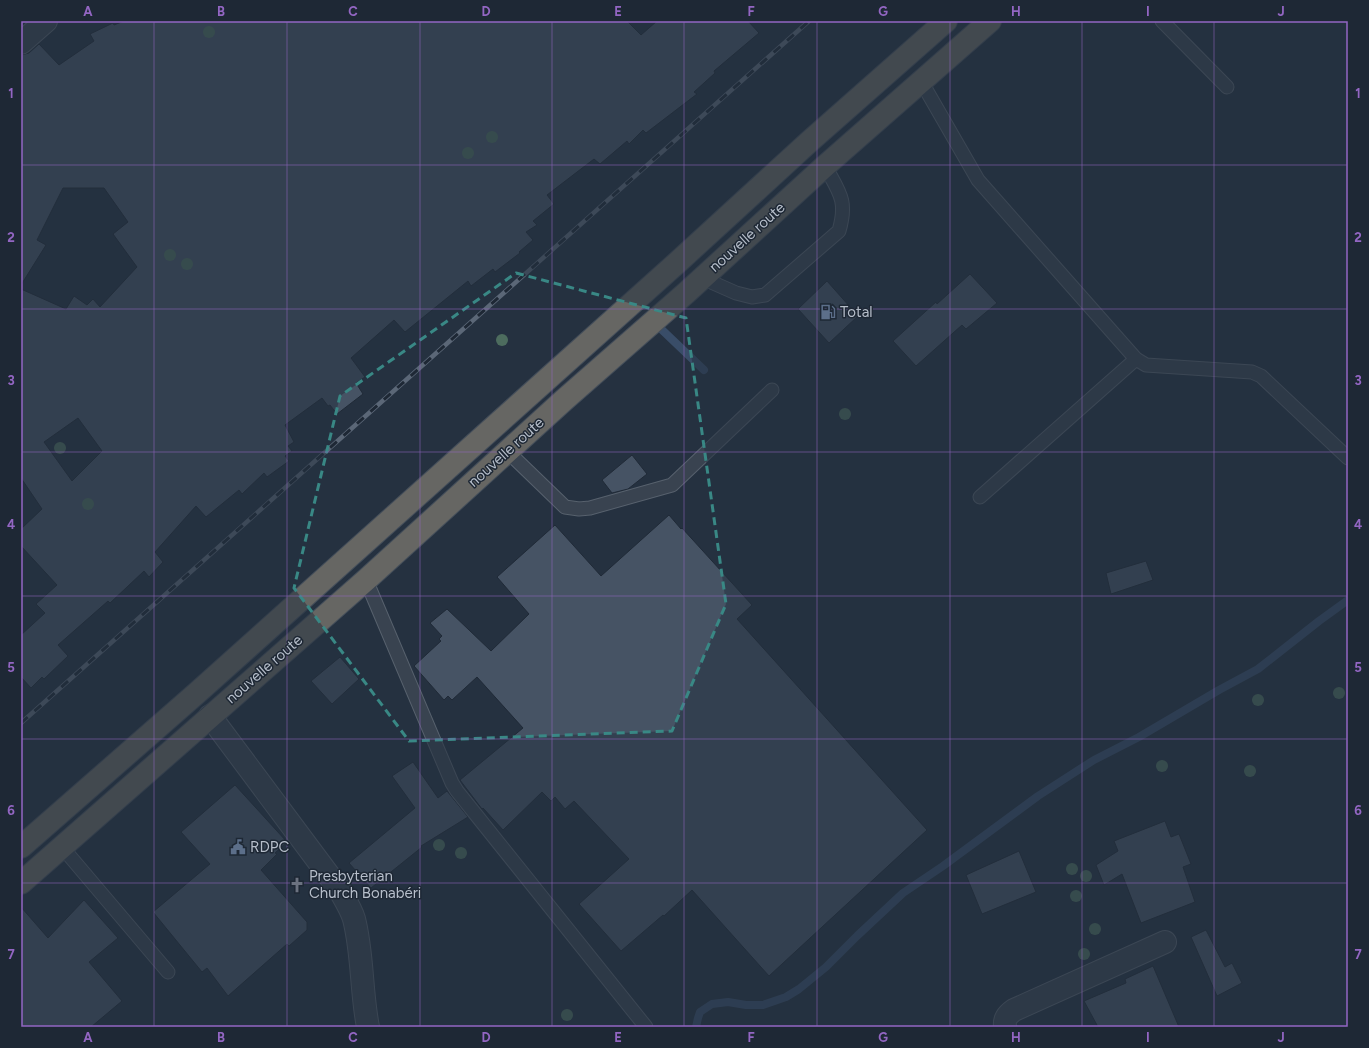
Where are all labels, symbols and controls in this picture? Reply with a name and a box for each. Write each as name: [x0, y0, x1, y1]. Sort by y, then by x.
text: A: [83, 4, 93, 19]
text: B: [217, 4, 225, 19]
text: C: [348, 4, 358, 19]
text: D: [481, 4, 491, 19]
text: E: [614, 4, 622, 19]
text: F: [747, 4, 755, 19]
text: G: [878, 4, 888, 19]
text: H: [1011, 4, 1021, 19]
text: I: [1146, 4, 1150, 19]
text: J: [1277, 4, 1285, 19]
text: 1: [8, 86, 14, 101]
text: 1: [1355, 86, 1361, 101]
street label: nouvelle route: [705, 198, 789, 276]
text: 2: [7, 230, 15, 245]
text: 2: [1354, 230, 1362, 245]
fuel station icon: Total: [819, 303, 837, 321]
place label: Total: [840, 303, 873, 321]
text: 3: [7, 373, 15, 388]
text: 3: [1354, 373, 1362, 388]
street label: nouvelle route: [464, 413, 548, 491]
text: 4: [7, 517, 15, 532]
text: 4: [1354, 517, 1362, 532]
street label: nouvelle route: [222, 631, 306, 707]
text: 5: [7, 660, 15, 675]
text: 5: [1354, 660, 1362, 675]
text: 6: [7, 803, 15, 818]
text: 6: [1354, 803, 1362, 818]
public building icon: RDPC: [229, 838, 247, 856]
place label: RDPC: [250, 838, 289, 856]
place label: Presbyterian Church Bonabéri: [309, 867, 421, 902]
church icon: Presbyterian Church Bonabéri: [288, 876, 306, 894]
text: 7: [7, 947, 15, 962]
text: 7: [1354, 947, 1362, 962]
text: A: [83, 1030, 93, 1045]
text: B: [217, 1030, 225, 1045]
text: C: [348, 1030, 358, 1045]
text: D: [481, 1030, 491, 1045]
text: E: [614, 1030, 622, 1045]
text: F: [747, 1030, 755, 1045]
text: G: [878, 1030, 888, 1045]
text: H: [1011, 1030, 1021, 1045]
text: I: [1146, 1030, 1150, 1045]
text: J: [1277, 1030, 1285, 1045]

